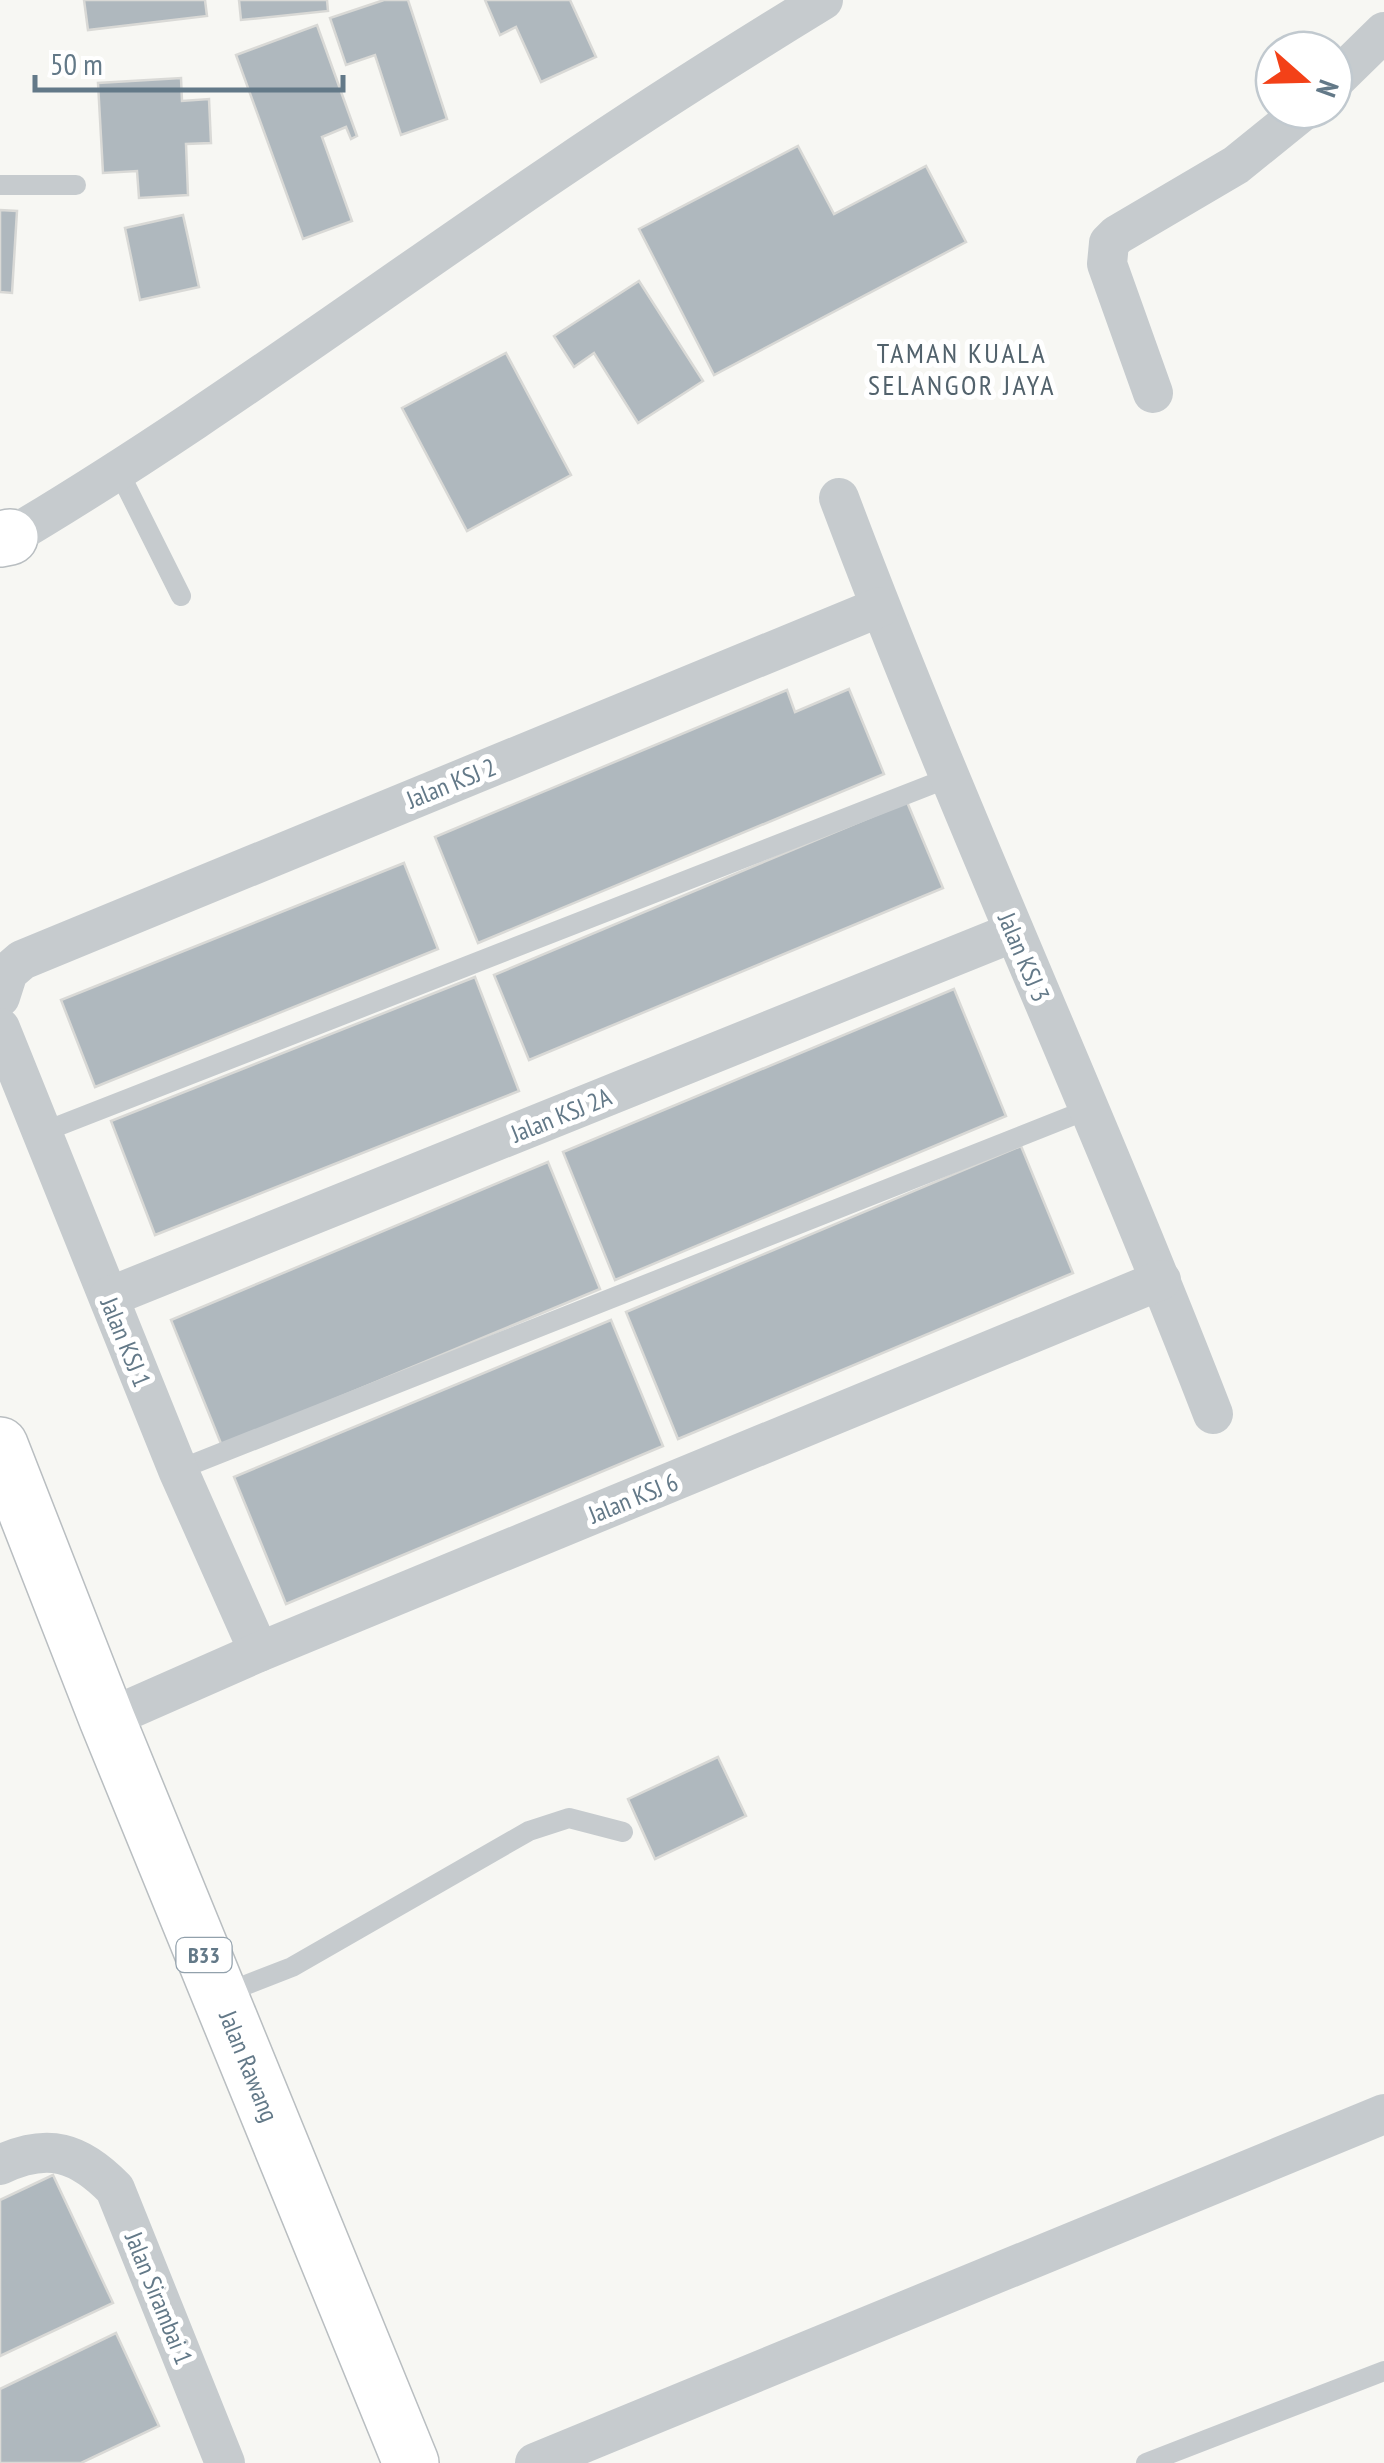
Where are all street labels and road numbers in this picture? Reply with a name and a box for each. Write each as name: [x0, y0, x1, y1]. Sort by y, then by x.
street label: Jalan KSJ 2: [401, 751, 500, 816]
street label: Jalan KSJ 3: [991, 907, 1057, 1006]
street label: Jalan KSJ 2A: [505, 1080, 616, 1150]
street label: Jalan KSJ 1: [93, 1292, 158, 1391]
street label: Jalan KSJ 6: [583, 1466, 682, 1531]
road number: B33: [176, 1938, 232, 1972]
street label: Jalan Rawang: [212, 2005, 286, 2126]
street label: Jalan Sirambai 1: [118, 2226, 200, 2369]

